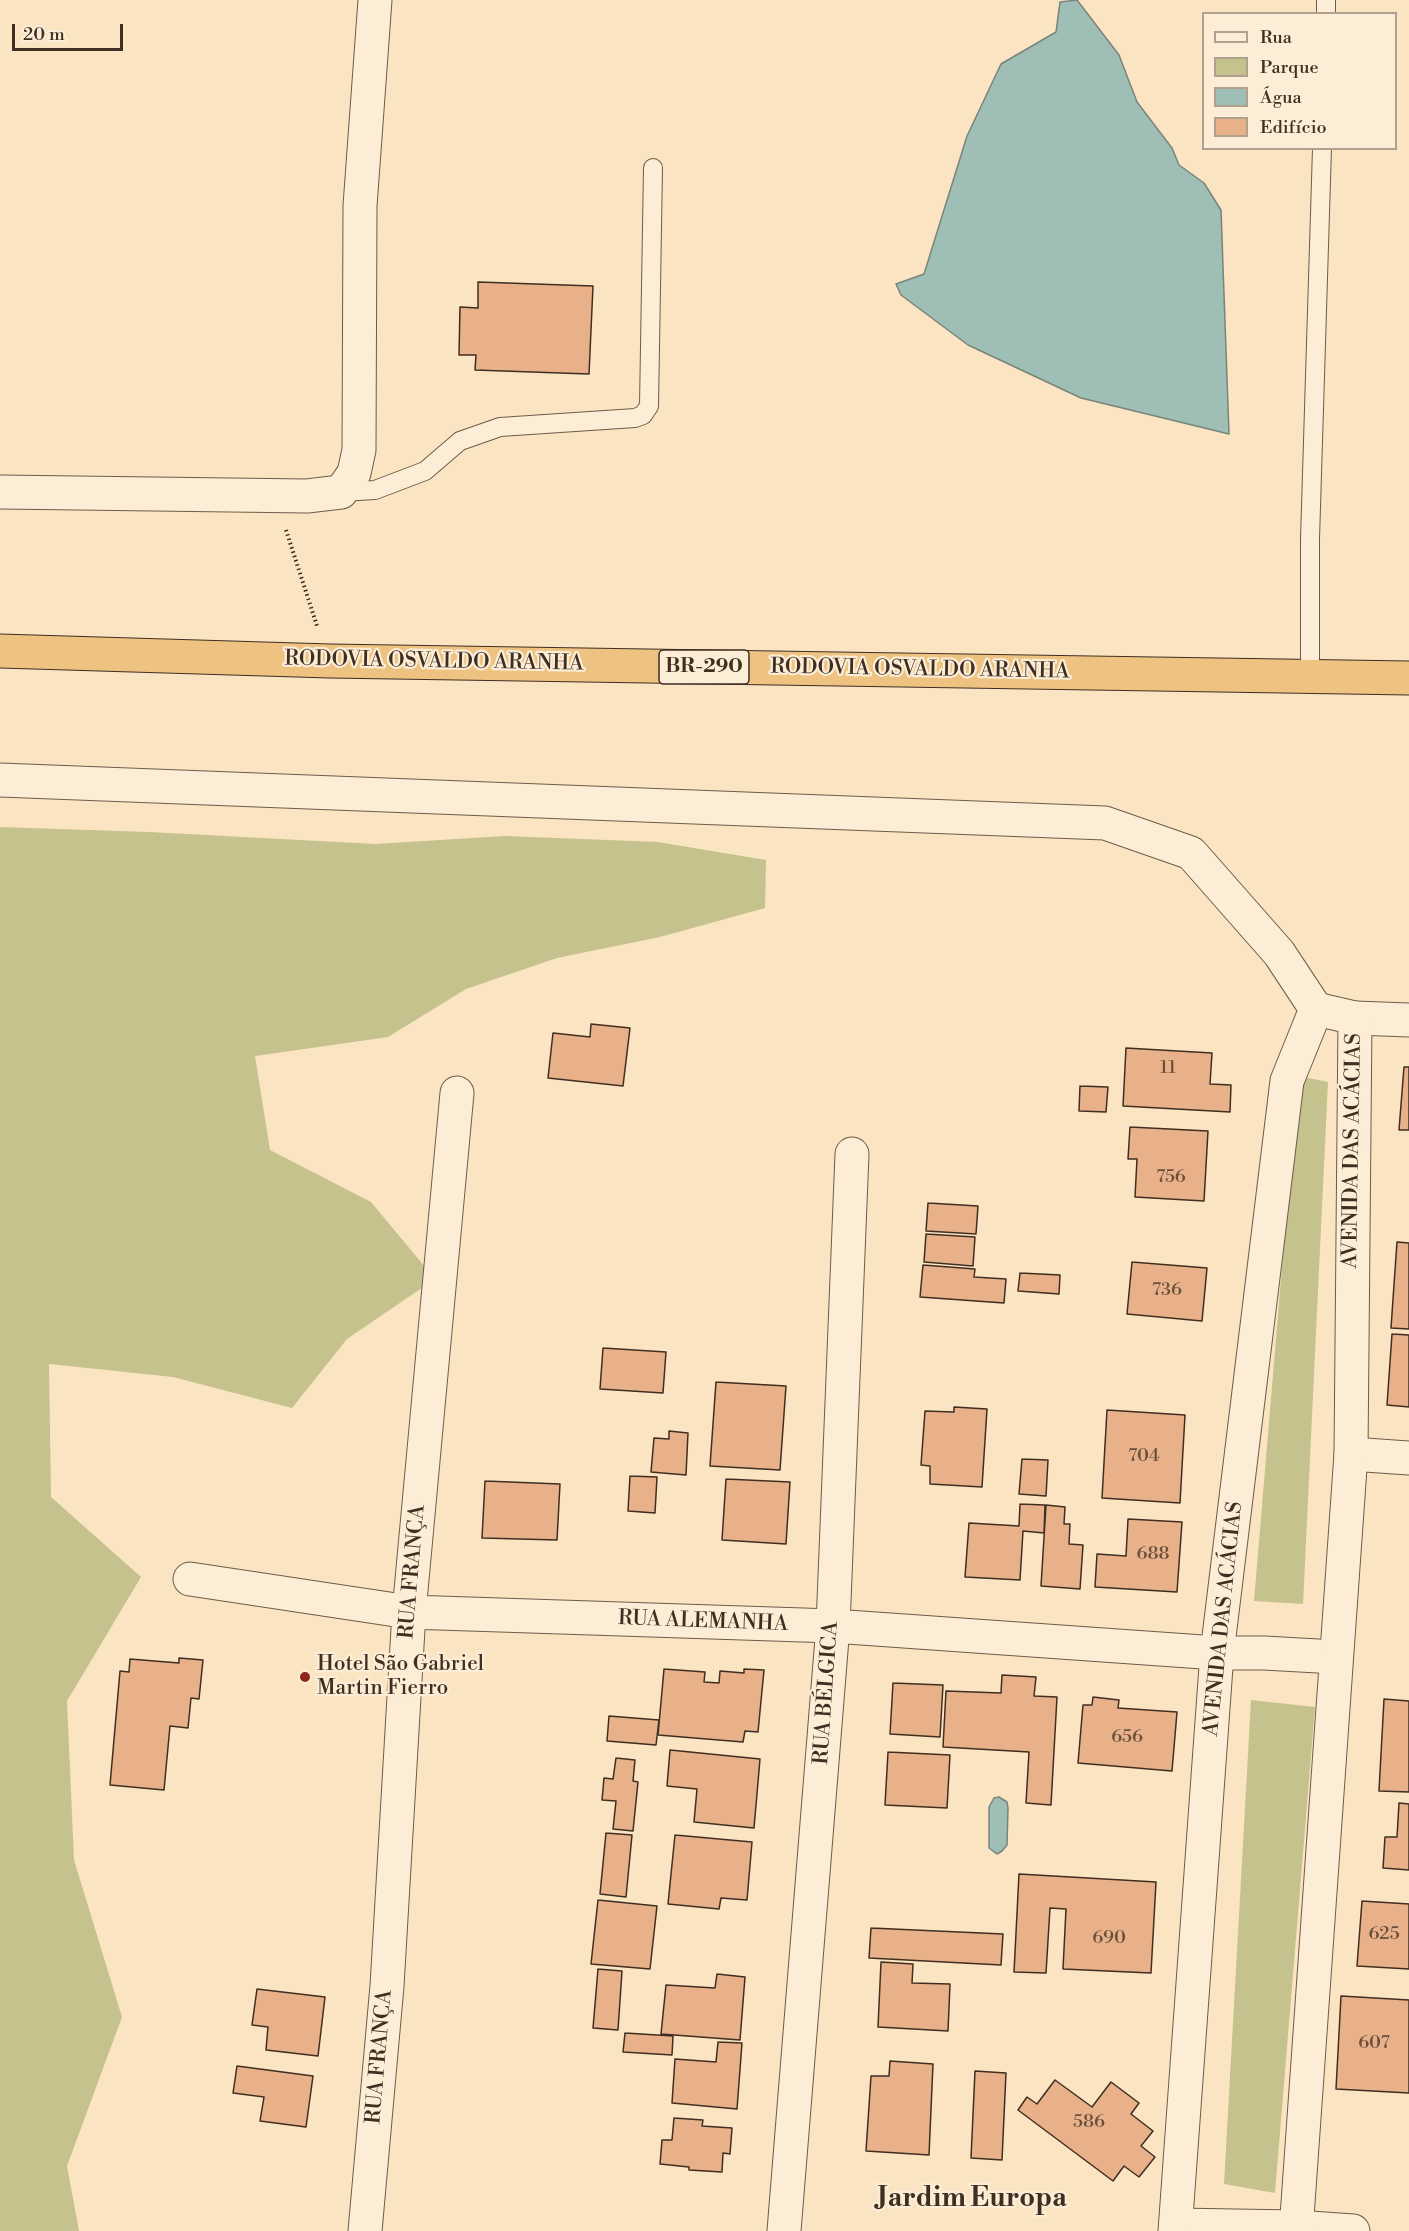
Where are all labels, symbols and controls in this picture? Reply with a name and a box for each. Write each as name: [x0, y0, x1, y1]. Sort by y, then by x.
scale bar: [15, 12, 126, 50]
legend: [1202, 12, 1397, 150]
text: 20 m: [23, 23, 65, 46]
text: Rua: [1260, 26, 1292, 49]
text: Parque: [1260, 56, 1319, 79]
text: Água: [1260, 86, 1302, 109]
text: Edifício: [1260, 116, 1327, 139]
street label: RODOVIA OSVALDO ARANHA: [284, 647, 584, 677]
road number: BR-290: [659, 650, 749, 684]
street label: RODOVIA OSVALDO ARANHA: [770, 655, 1070, 685]
street label: AVENIDA DAS ACÁCIAS: [1338, 1033, 1368, 1269]
house number: 11: [1160, 1058, 1176, 1080]
house number: 756: [1156, 1167, 1186, 1189]
house number: 736: [1152, 1280, 1182, 1302]
house number: 704: [1128, 1446, 1160, 1468]
street label: AVENIDA DAS ACÁCIAS: [1199, 1501, 1249, 1737]
street label: RUA FRANÇA: [395, 1504, 431, 1640]
house number: 688: [1137, 1544, 1169, 1566]
street label: RUA ALEMANHA: [618, 1606, 788, 1638]
street label: RUA BÉLGICA: [809, 1621, 845, 1765]
place label: Hotel São Gabriel Martin Fierro: [317, 1652, 484, 1702]
marker: Hotel São Gabriel Martin Fierro: [298, 1670, 312, 1684]
house number: 656: [1111, 1727, 1143, 1749]
house number: 625: [1368, 1924, 1400, 1946]
house number: 690: [1092, 1928, 1126, 1950]
street label: RUA FRANÇA: [362, 1989, 398, 2125]
house number: 607: [1358, 2033, 1390, 2055]
house number: 586: [1073, 2112, 1105, 2134]
district label: Jardim Europa: [877, 2184, 1067, 2216]

